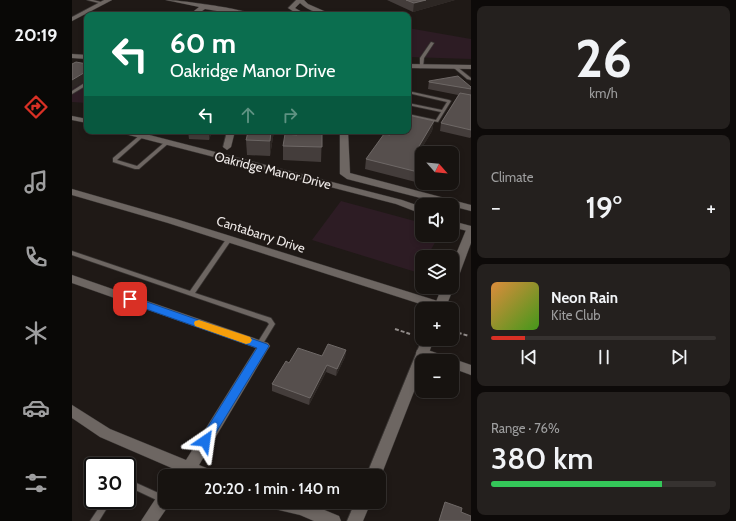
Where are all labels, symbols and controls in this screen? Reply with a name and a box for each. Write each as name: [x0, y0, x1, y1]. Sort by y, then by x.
text: 20:19: [15, 24, 57, 46]
text: 60 m: [170, 26, 236, 60]
text: 26: [575, 27, 632, 90]
icon: left: [104, 28, 156, 80]
text: Oakridge Manor Drive: [170, 60, 335, 82]
text: km/h: [589, 85, 618, 101]
icon: directions: [22, 93, 50, 121]
icon: left: [195, 104, 217, 126]
icon: ahead: [237, 104, 259, 126]
icon: right: [279, 104, 301, 126]
north arrow: [415, 146, 459, 190]
map controls: [415, 146, 459, 398]
street label: Oakridge Manor Drive: [213, 148, 333, 192]
icon: music: [22, 168, 50, 196]
text: Climate: [491, 169, 533, 185]
text: 19°: [585, 189, 622, 226]
text: −: [491, 194, 501, 221]
text: +: [706, 194, 716, 221]
button: sound: [415, 198, 459, 242]
street label: Cantabarry Drive: [215, 212, 308, 256]
icon: phone: [22, 243, 50, 271]
button: layers: [415, 250, 459, 294]
pin: [113, 282, 147, 316]
icon: arrive: [119, 288, 141, 310]
text: Neon Rain: [551, 289, 618, 307]
button: +: [415, 302, 459, 346]
text: Kite Club: [551, 307, 600, 323]
icon: climate: [22, 319, 50, 347]
icon: previous: [518, 346, 540, 368]
icon: pause: [593, 346, 615, 368]
icon: next: [668, 346, 690, 368]
button: −: [415, 354, 459, 398]
icon: car: [22, 394, 50, 422]
position arrow: [184, 420, 226, 462]
text: Range · 76%: [491, 420, 560, 436]
text: 380 km: [491, 440, 593, 477]
speed limit sign: 30: [84, 457, 136, 509]
icon: filters: [22, 469, 50, 497]
text: 20:20 · 1 min · 140 m: [204, 480, 340, 498]

